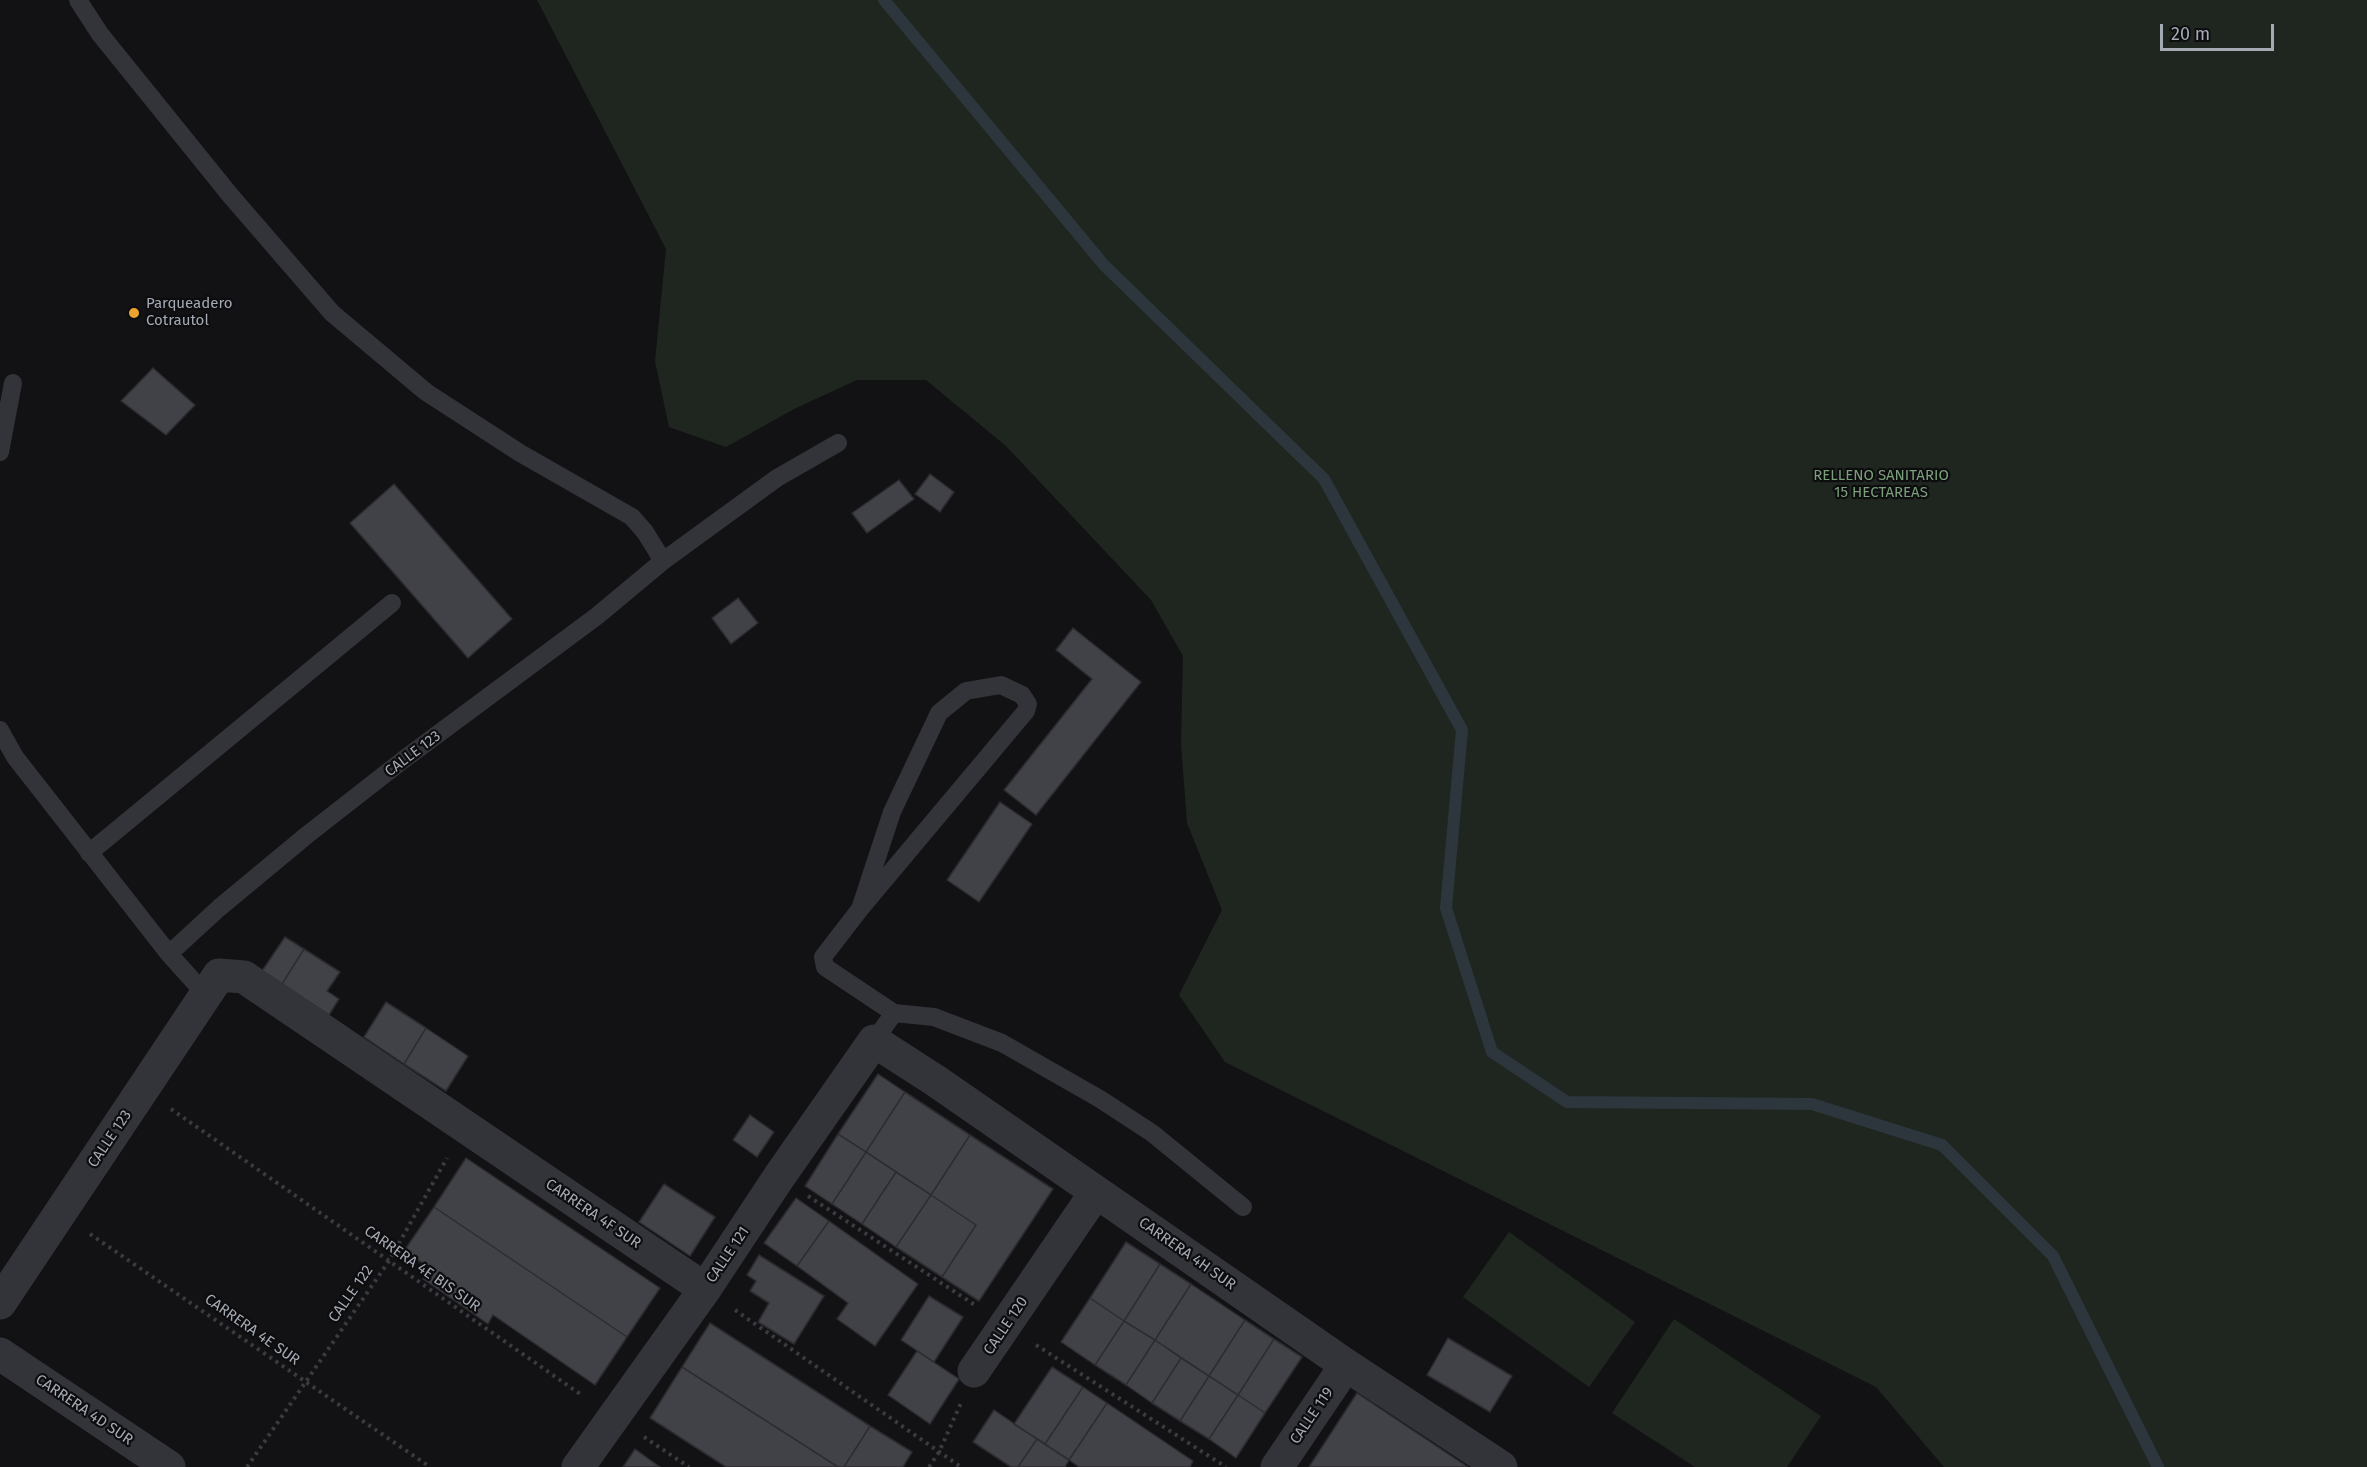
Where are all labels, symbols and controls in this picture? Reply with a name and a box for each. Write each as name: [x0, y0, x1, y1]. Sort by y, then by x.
scale bar: [2163, 12, 2277, 50]
text: 20 m: [2171, 23, 2210, 45]
place label: Parqueadero Cotrautol: [146, 295, 233, 330]
marker: Parqueadero Cotrautol: [127, 306, 141, 320]
park label: RELLENO SANITARIO 15 HECTAREAS: [1813, 467, 1949, 502]
street label: CALLE 123: [382, 727, 444, 781]
street label: CALLE 123: [84, 1107, 136, 1171]
street label: CARRERA 4F SUR: [542, 1175, 644, 1253]
street label: CARRERA 4H SUR: [1135, 1214, 1239, 1294]
street label: CARRERA 4E BIS SUR: [360, 1222, 484, 1316]
street label: CALLE 121: [703, 1223, 753, 1287]
street label: CALLE 122: [325, 1262, 377, 1326]
street label: CARRERA 4E SUR: [201, 1291, 303, 1369]
street label: CALLE 120: [980, 1294, 1032, 1358]
street label: CARRERA 4D SUR: [32, 1371, 136, 1449]
street label: CALLE 119: [1286, 1384, 1338, 1448]

